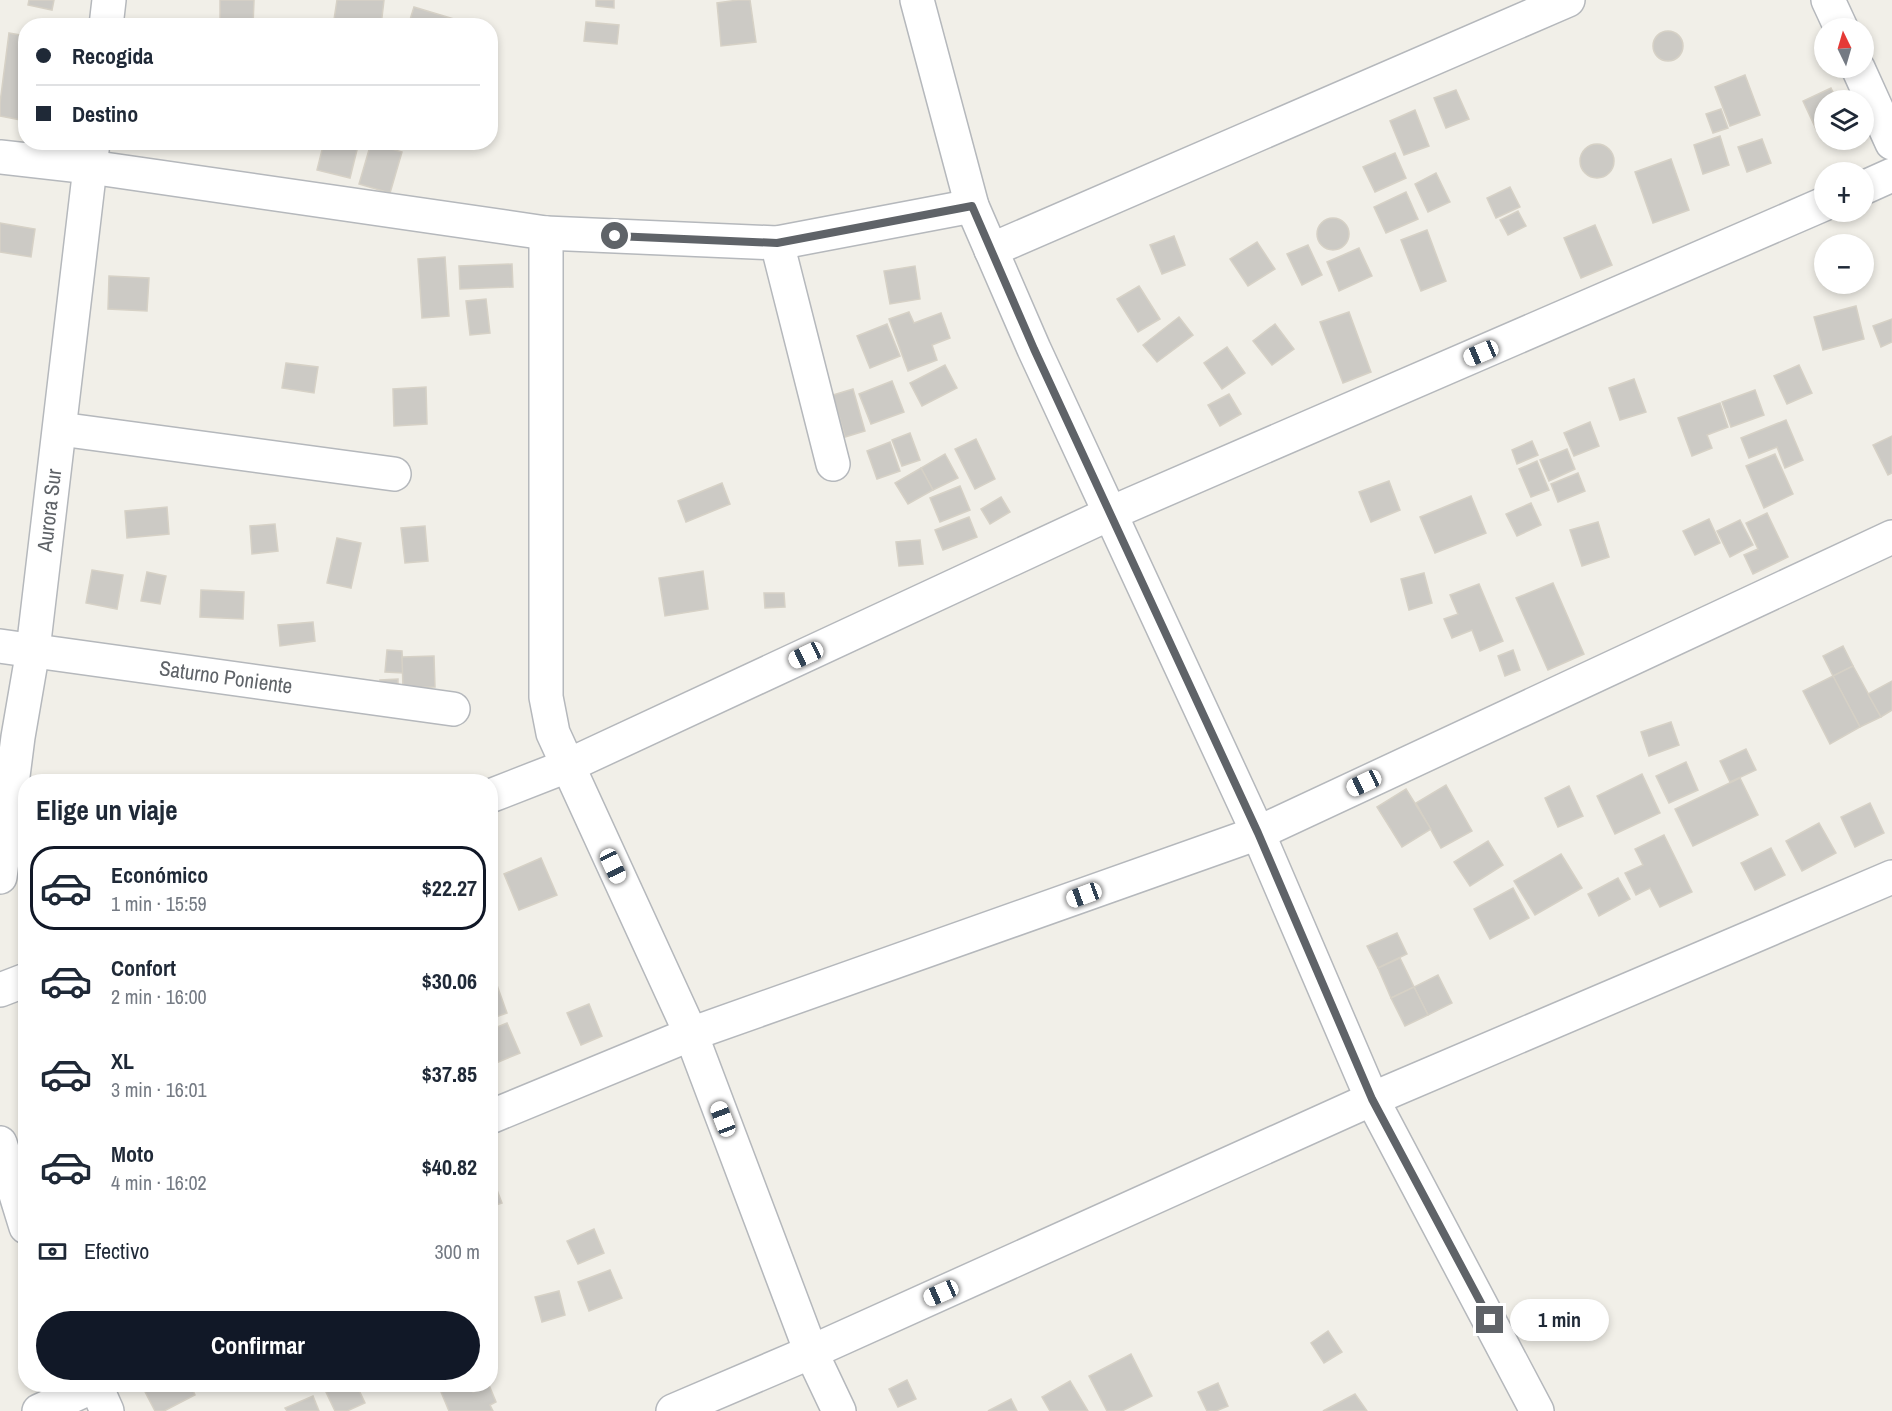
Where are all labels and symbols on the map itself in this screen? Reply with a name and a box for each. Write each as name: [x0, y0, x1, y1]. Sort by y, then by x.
north arrow: [1814, 18, 1874, 78]
route start: [601, 222, 628, 249]
car: [1461, 338, 1501, 368]
street label: Aurora Sur: [30, 467, 68, 554]
car: [786, 639, 826, 671]
street label: Saturno Poniente: [157, 653, 294, 701]
car: [1344, 767, 1384, 799]
car: [597, 846, 629, 886]
car: [1064, 880, 1104, 910]
car: [708, 1099, 738, 1139]
car: [921, 1277, 961, 1309]
callout: 1 min: [1511, 1299, 1610, 1341]
route end: [1476, 1306, 1503, 1333]

